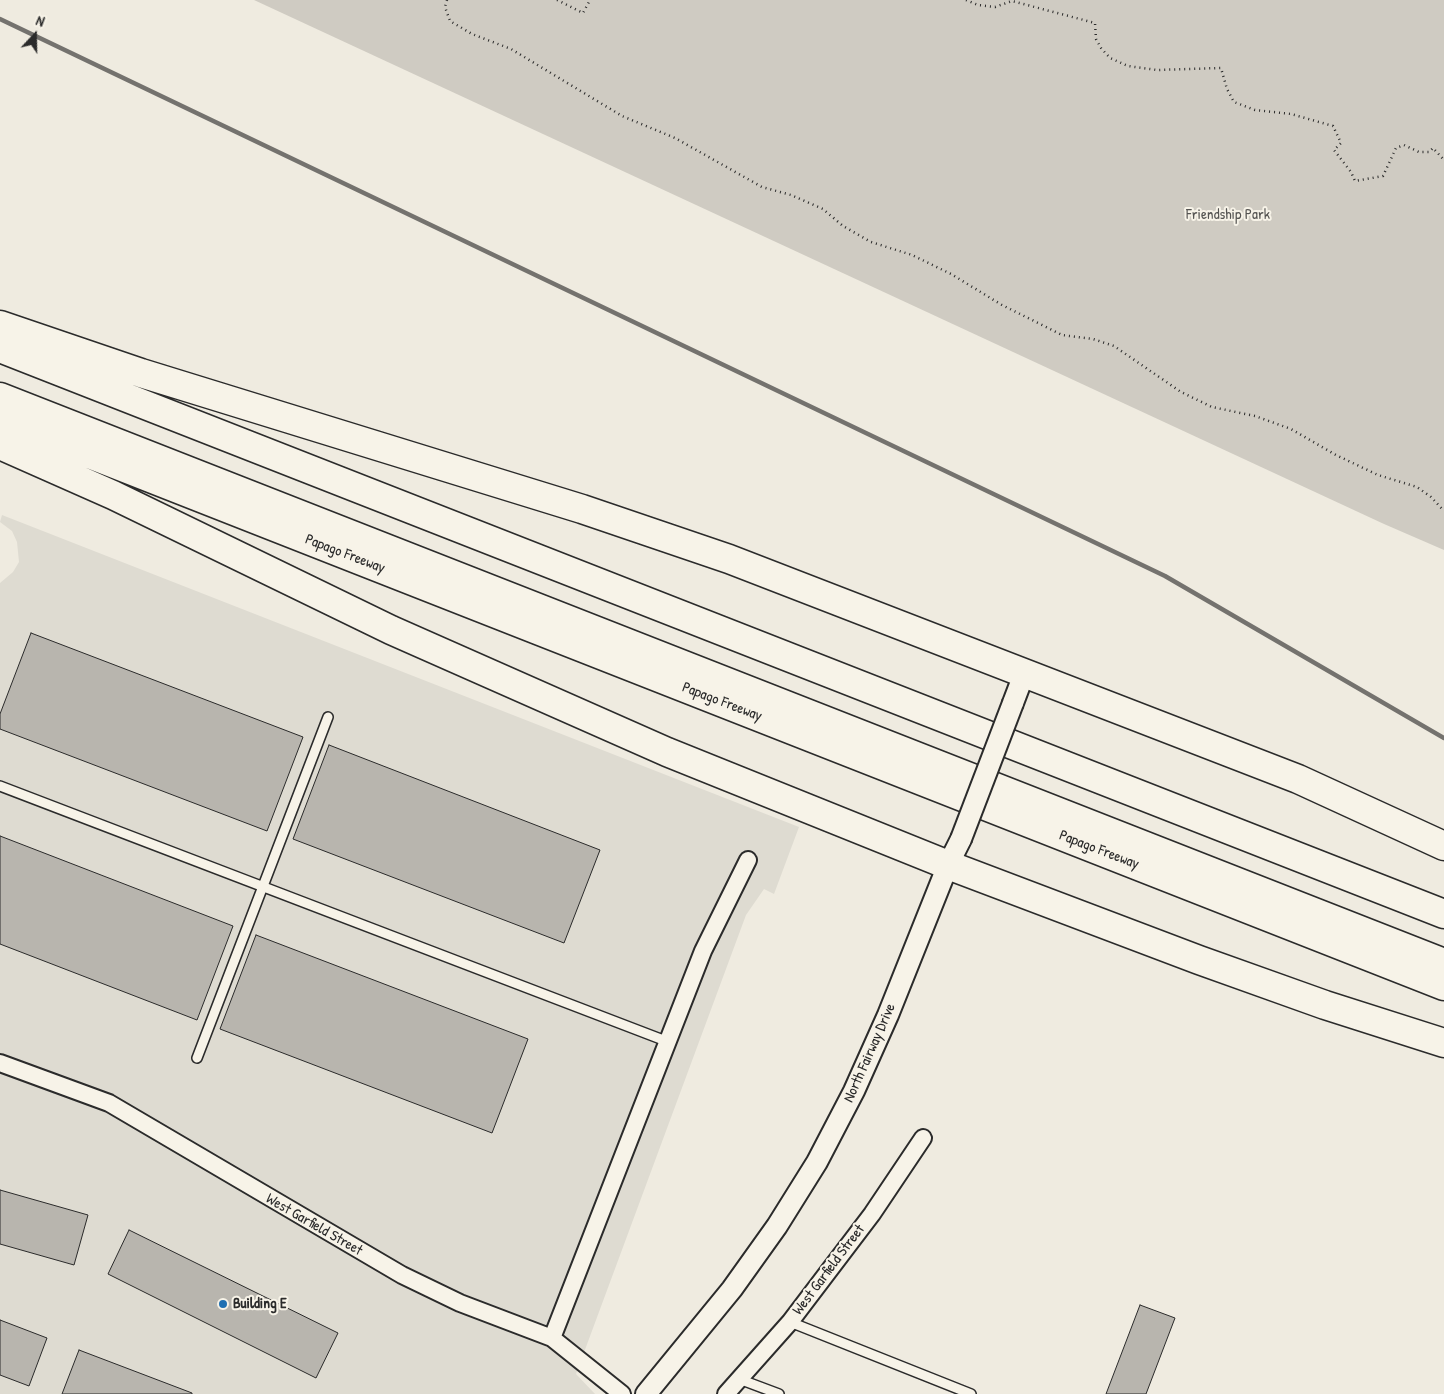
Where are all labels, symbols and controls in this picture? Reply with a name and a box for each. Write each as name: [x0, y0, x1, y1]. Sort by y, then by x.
north arrow: [10, 10, 60, 60]
text: N: [34, 10, 47, 31]
park label: Friendship Park: [1186, 206, 1270, 224]
street label: Papago Freeway: [303, 531, 387, 577]
street label: Papago Freeway: [680, 679, 764, 725]
street label: Papago Freeway: [1057, 827, 1141, 873]
street label: North Fairway Drive: [840, 1001, 900, 1105]
street label: West Garfield Street: [262, 1190, 366, 1260]
street label: West Garfield Street: [789, 1221, 869, 1319]
place label: Building E: [233, 1295, 287, 1313]
marker: Building E: [217, 1298, 229, 1310]

